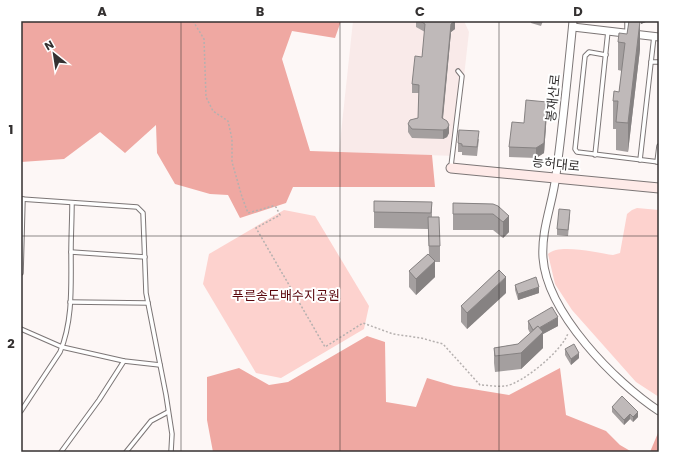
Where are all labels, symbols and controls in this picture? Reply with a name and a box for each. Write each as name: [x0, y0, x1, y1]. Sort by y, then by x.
text: A: [97, 2, 107, 21]
text: B: [256, 2, 265, 21]
text: C: [415, 2, 425, 21]
text: D: [573, 2, 583, 21]
north arrow: [34, 34, 74, 74]
text: N: [41, 36, 57, 54]
street label: 봉재산로: [541, 73, 565, 123]
text: 1: [9, 120, 13, 139]
street label: 능허대로: [531, 152, 581, 176]
park label: 푸른송도배수지공원: [232, 286, 340, 305]
text: 2: [7, 334, 15, 353]

